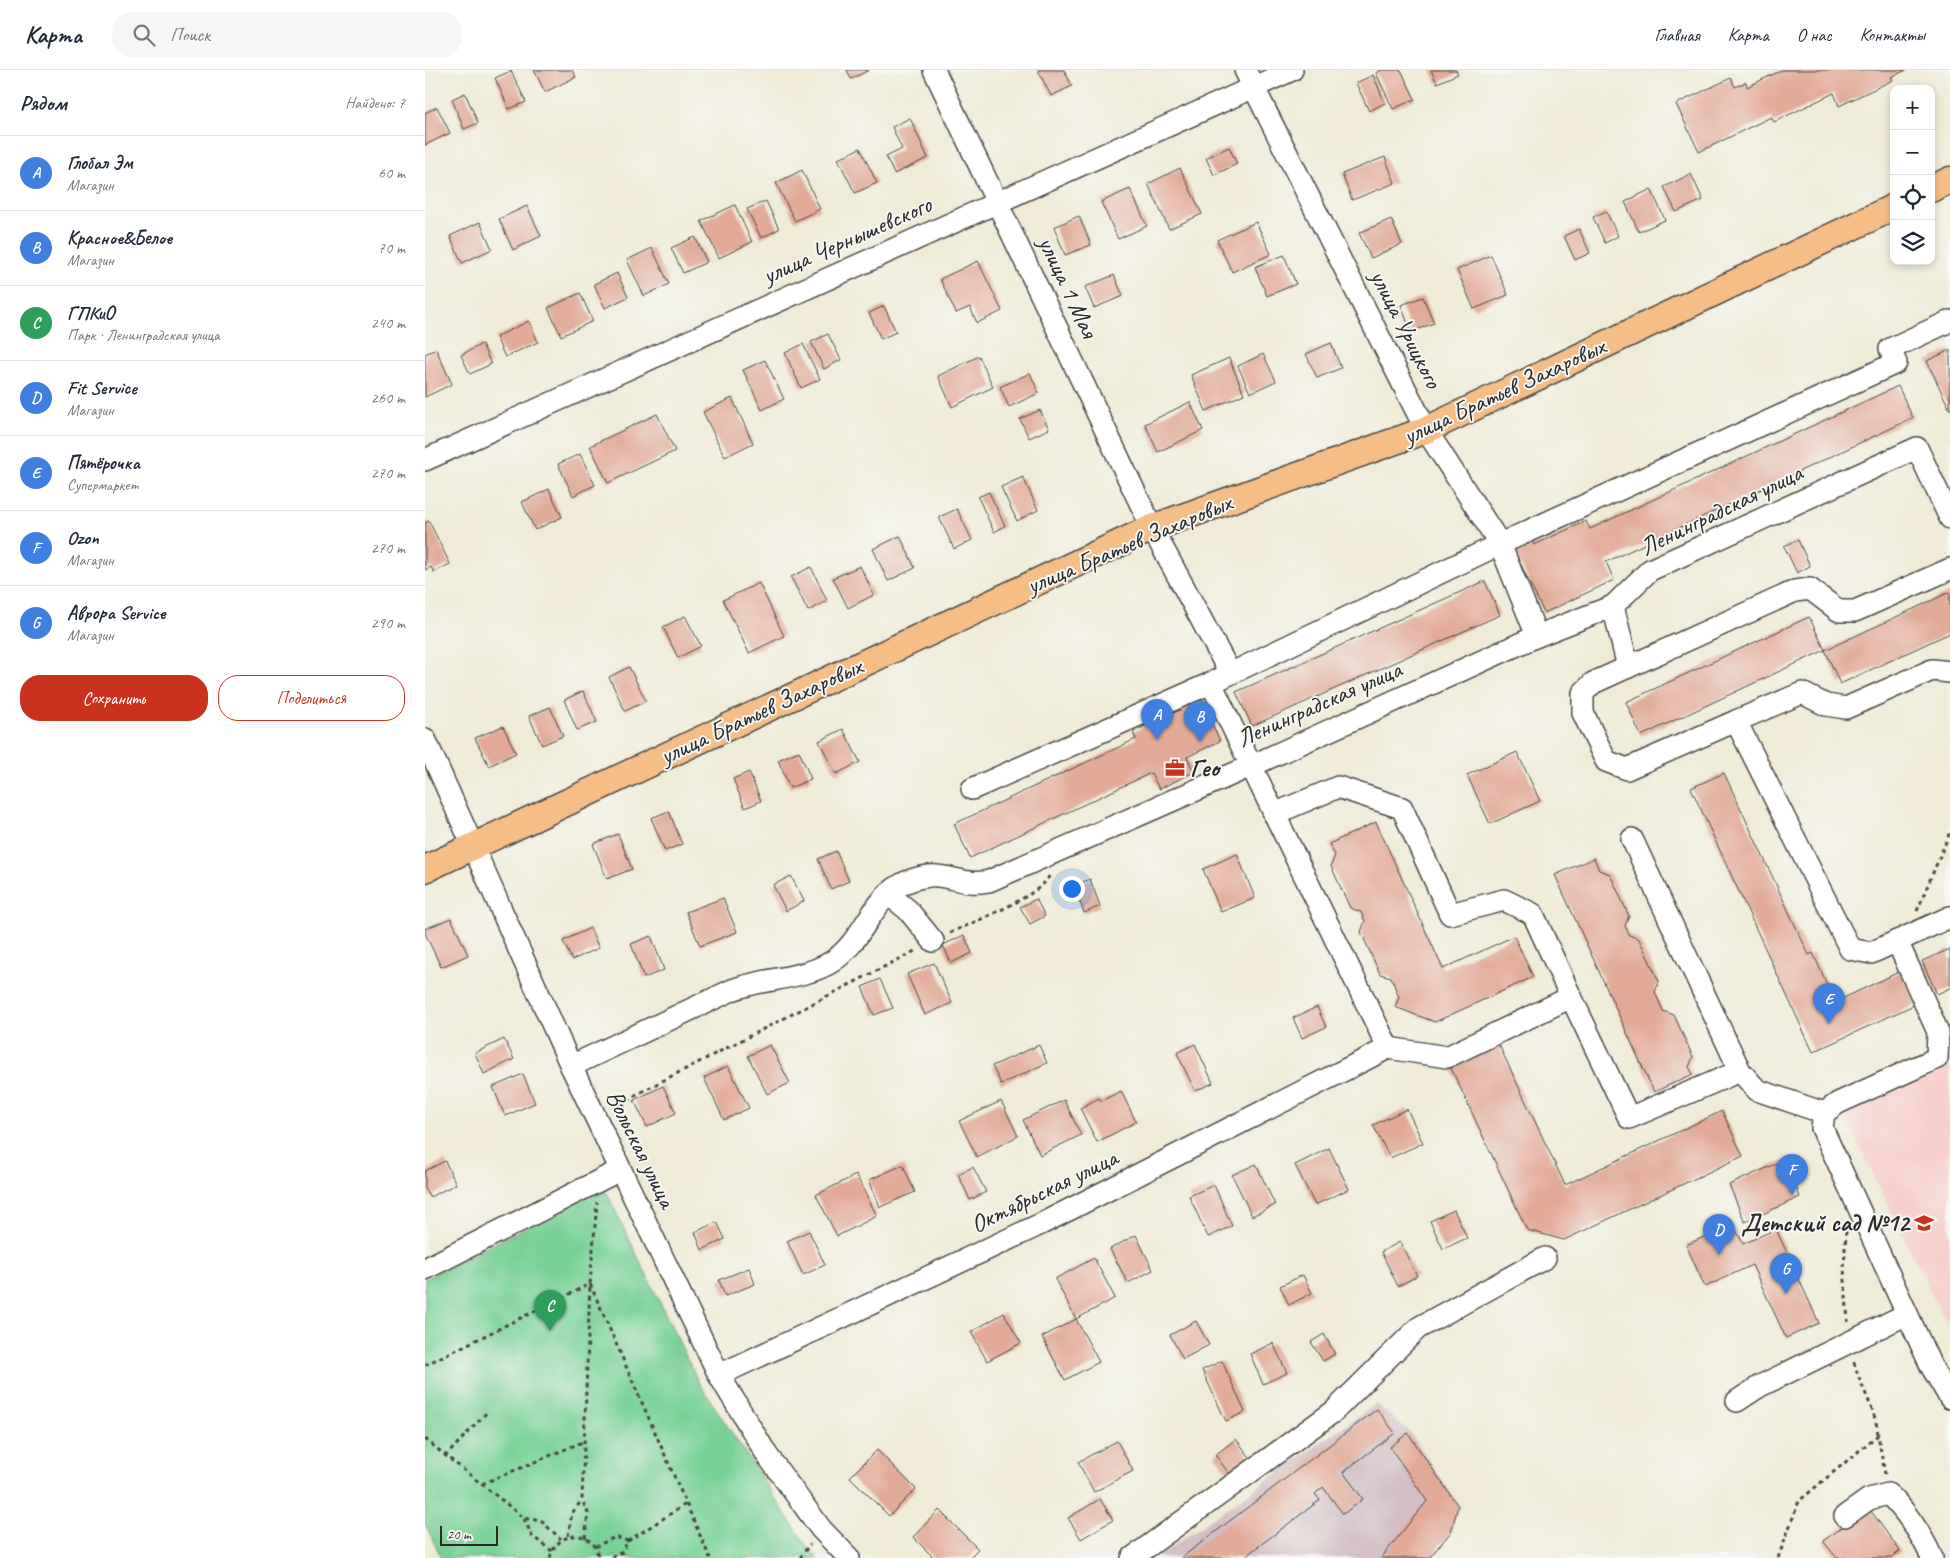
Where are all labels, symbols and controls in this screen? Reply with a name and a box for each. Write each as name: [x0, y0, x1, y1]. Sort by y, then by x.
search box: [112, 12, 462, 57]
text: Карта: [25, 20, 82, 50]
icon: search: [130, 21, 158, 49]
text: Поиск: [170, 23, 210, 47]
text: Главная: [1655, 24, 1700, 46]
text: Карта: [1728, 24, 1769, 46]
text: О нас: [1797, 24, 1832, 46]
text: Контакты: [1860, 24, 1925, 46]
map controls: [1890, 85, 1935, 265]
button: +: [1890, 85, 1935, 130]
text: Рядом: [20, 90, 67, 116]
text: Найдено: 7: [345, 93, 405, 113]
button: −: [1890, 130, 1935, 175]
text: Глобал Эм: [67, 151, 133, 175]
text: A: [32, 163, 40, 183]
text: 60 m: [378, 163, 405, 183]
text: Магазин: [67, 175, 114, 195]
button: locate: [1890, 175, 1935, 220]
street label: улица Чернышевского: [756, 188, 937, 292]
button: layers: [1890, 220, 1935, 265]
text: Красное&Белое: [67, 226, 172, 250]
street label: улица 1 Мая: [1030, 229, 1106, 345]
text: B: [32, 238, 40, 258]
text: 70 m: [378, 238, 405, 258]
text: Магазин: [67, 250, 114, 270]
street label: улица Урицкого: [1362, 263, 1450, 395]
text: ГПКиО: [67, 301, 114, 325]
text: C: [32, 313, 40, 333]
text: 240 m: [371, 313, 405, 333]
text: Парк · Ленинградская улица: [67, 325, 220, 345]
street label: улица Братьев Захаровых: [1396, 329, 1612, 453]
text: Fit Service: [67, 376, 137, 400]
text: D: [31, 388, 41, 408]
text: 260 m: [371, 388, 405, 408]
text: Магазин: [67, 400, 114, 420]
text: Пятёрочка: [67, 451, 140, 475]
street label: Ленинградская улица: [1634, 456, 1809, 563]
text: E: [32, 463, 40, 483]
text: 270 m: [371, 463, 405, 483]
text: Супермаркет: [67, 475, 138, 495]
street label: улица Братьев Захаровых: [1020, 485, 1238, 602]
text: Ozon: [67, 526, 99, 550]
text: F: [32, 538, 40, 558]
text: 270 m: [371, 538, 405, 558]
text: Магазин: [67, 550, 114, 570]
text: Аврора Service: [67, 601, 165, 625]
text: G: [32, 613, 40, 633]
text: 290 m: [371, 613, 405, 633]
text: Магазин: [67, 625, 114, 645]
street label: улица Братьев Захаровых: [653, 649, 869, 773]
street label: Ленинградская улица: [1232, 653, 1408, 755]
button: Сохранить: [20, 675, 208, 721]
button: Поделиться: [218, 675, 405, 721]
pin: A: [1141, 699, 1173, 740]
pin: B: [1184, 701, 1216, 742]
place label: Гео: [1190, 752, 1221, 784]
office icon: Гео: [1164, 757, 1186, 779]
your location: [1059, 876, 1085, 902]
pin: E: [1813, 983, 1845, 1024]
street label: Вольская улица: [599, 1085, 685, 1216]
street label: Октябрьская улица: [965, 1140, 1125, 1240]
pin: F: [1776, 1154, 1808, 1195]
place label: Детский сад №12: [1741, 1207, 1912, 1239]
school or university icon: Детский сад №12: [1913, 1212, 1935, 1234]
pin: D: [1703, 1214, 1735, 1255]
pin: G: [1770, 1253, 1802, 1294]
pin: C: [534, 1290, 566, 1331]
scale bar: [440, 1523, 497, 1546]
text: 20 m: [447, 1526, 471, 1543]

